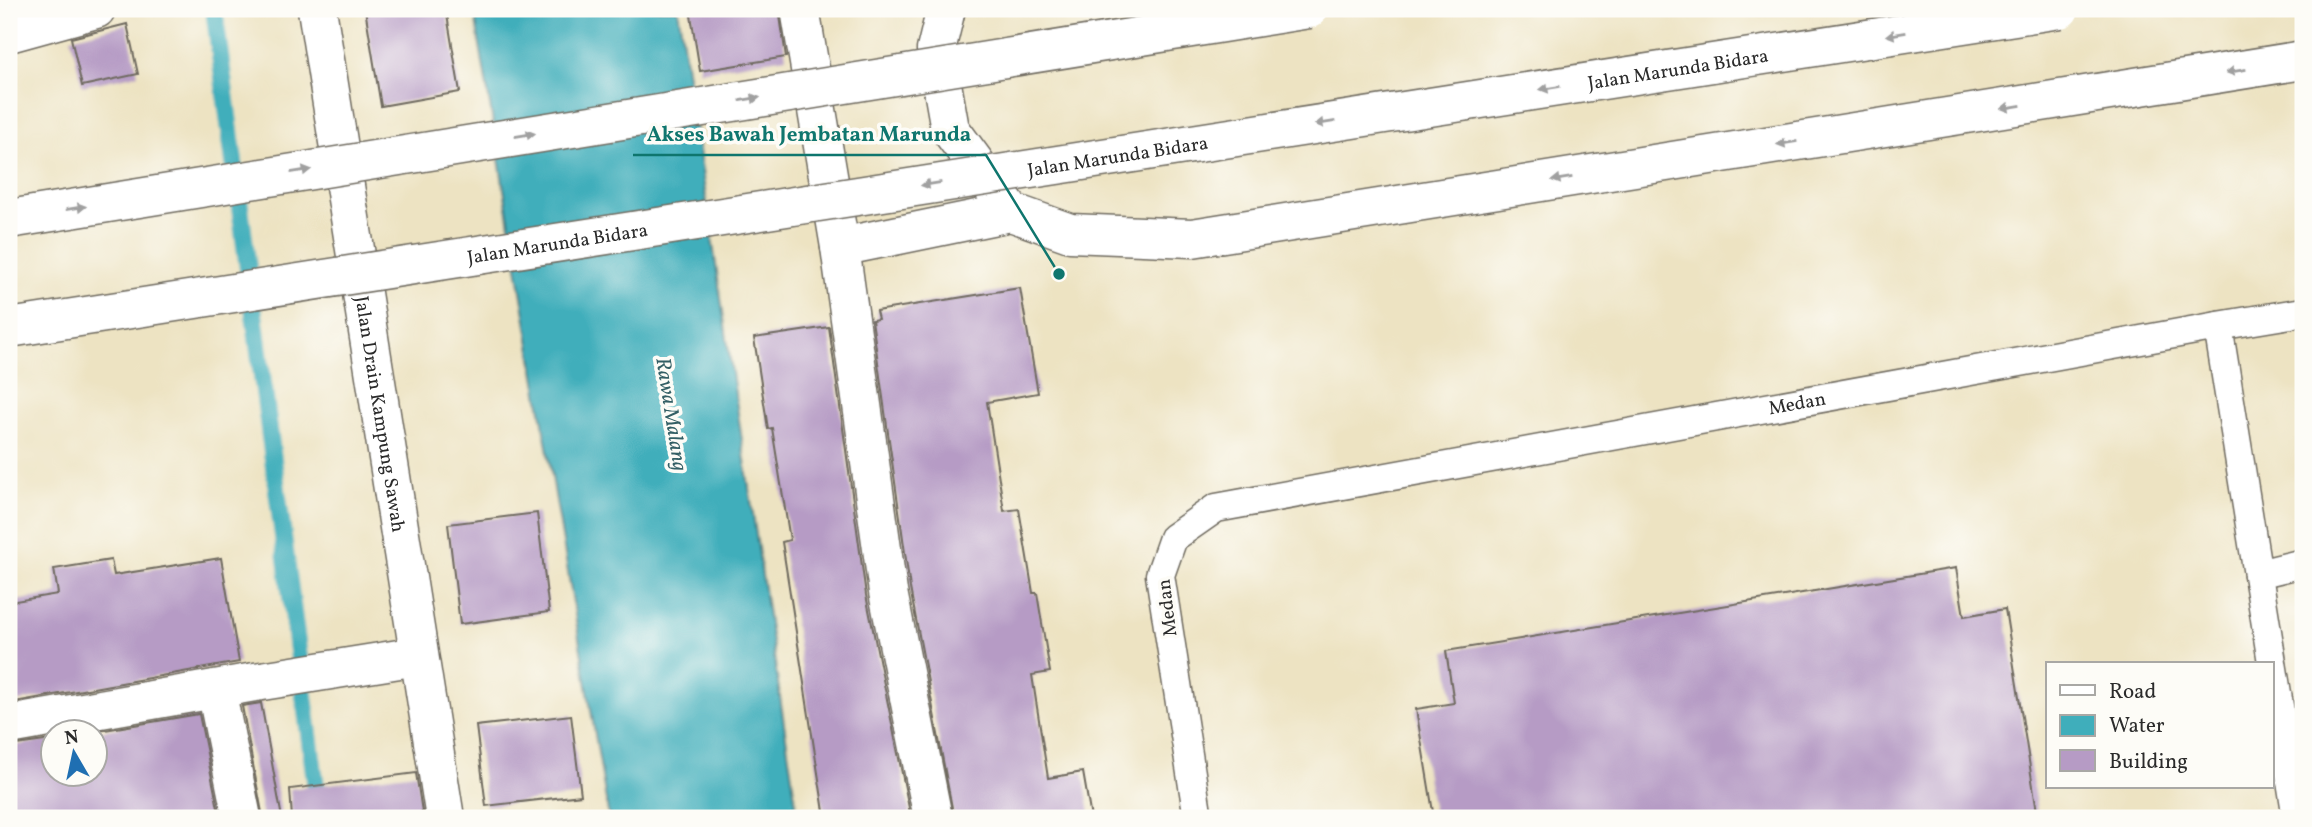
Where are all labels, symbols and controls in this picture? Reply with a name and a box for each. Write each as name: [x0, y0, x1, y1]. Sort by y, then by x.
one-way arrow: [1884, 29, 1906, 40]
street label: Jalan Marunda Bidara: [1586, 44, 1770, 97]
one-way arrow: [2225, 66, 2247, 77]
one-way arrow: [1539, 83, 1561, 94]
one-way arrow: [739, 93, 761, 104]
one-way arrow: [2000, 102, 2022, 113]
callout: Akses Bawah Jembatan Marunda: [633, 113, 986, 155]
one-way arrow: [1314, 118, 1336, 129]
text: Akses Bawah Jembatan Marunda: [647, 121, 971, 150]
one-way arrow: [514, 129, 536, 140]
street label: Jalan Marunda Bidara: [1026, 131, 1210, 184]
one-way arrow: [1775, 138, 1797, 149]
one-way arrow: [290, 165, 312, 176]
one-way arrow: [1551, 174, 1573, 185]
one-way arrow: [920, 179, 942, 190]
one-way arrow: [65, 202, 87, 213]
street label: Jalan Marunda Bidara: [466, 218, 650, 272]
street label: Jalan Drain Kampung Sawah: [348, 294, 411, 534]
water label: Rawa Malang: [647, 355, 694, 473]
street label: Medan: [1766, 386, 1828, 422]
street label: Medan: [1152, 577, 1184, 638]
legend: [2046, 662, 2274, 788]
text: Road: [2109, 678, 2156, 707]
text: Water: [2109, 712, 2165, 741]
north arrow: [38, 718, 108, 788]
text: N: [63, 724, 81, 752]
text: Building: [2109, 748, 2188, 777]

